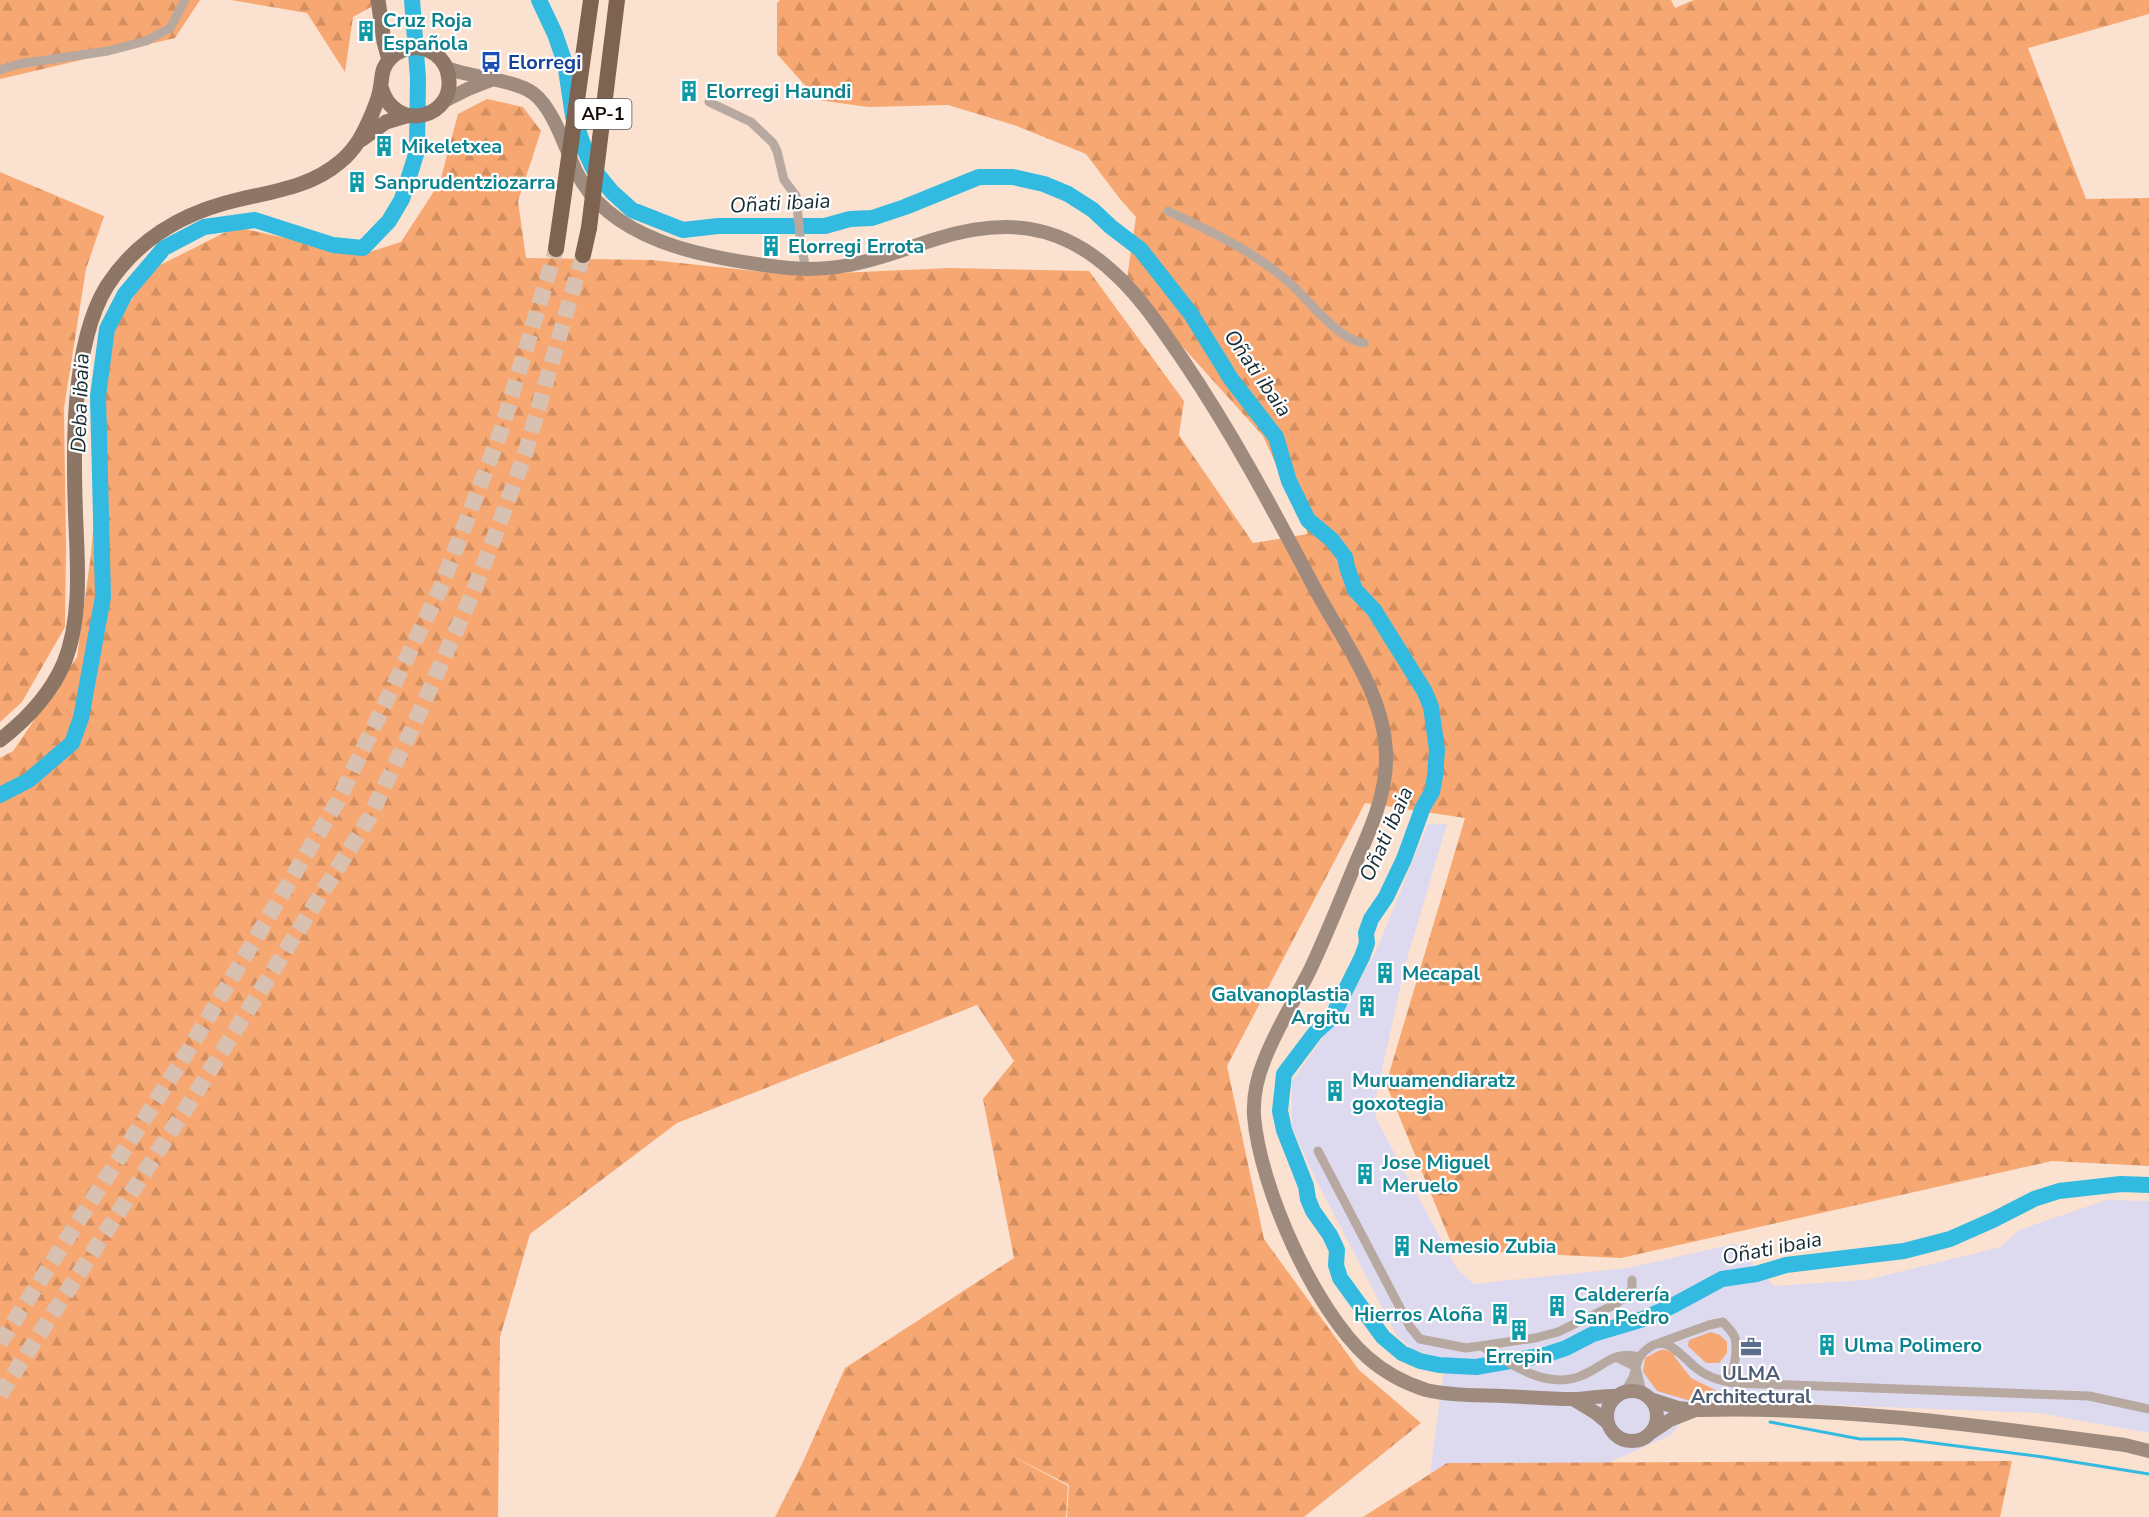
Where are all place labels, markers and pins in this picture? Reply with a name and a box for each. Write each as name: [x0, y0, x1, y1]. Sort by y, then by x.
place label: Cruz Roja Española: [383, 7, 472, 57]
building icon: Cruz Roja Española: [354, 19, 378, 43]
place label: Elorregi: [508, 49, 581, 76]
bus stop icon: Elorregi: [479, 50, 503, 74]
place label: Elorregi Haundi: [706, 78, 851, 105]
building icon: Elorregi Haundi: [677, 79, 701, 103]
place label: Mikeletxea: [401, 133, 502, 160]
building icon: Mikeletxea: [372, 134, 396, 158]
place label: Sanprudentziozarra: [374, 169, 556, 196]
building icon: Sanprudentziozarra: [345, 170, 369, 194]
place label: Elorregi Errota: [788, 233, 924, 260]
building icon: Elorregi Errota: [759, 234, 783, 258]
place label: Mecapal: [1402, 960, 1480, 987]
building icon: Mecapal: [1373, 961, 1397, 985]
place label: Galvanoplastia Argitu: [1211, 981, 1350, 1031]
building icon: Galvanoplastia Argitu: [1355, 994, 1379, 1018]
place label: Muruamendiaratz goxotegia: [1352, 1067, 1515, 1117]
building icon: Muruamendiaratz goxotegia: [1323, 1079, 1347, 1103]
place label: Jose Miguel Meruelo: [1381, 1149, 1491, 1199]
building icon: Jose Miguel Meruelo: [1353, 1162, 1377, 1186]
place label: Nemesio Zubia: [1419, 1233, 1556, 1260]
building icon: Nemesio Zubia: [1390, 1234, 1414, 1258]
place label: Calderería San Pedro: [1574, 1281, 1670, 1331]
building icon: Calderería San Pedro: [1545, 1294, 1569, 1318]
place label: Hierros Aloña: [1354, 1301, 1483, 1328]
building icon: Hierros Aloña: [1488, 1302, 1512, 1326]
building icon: Errepin: [1507, 1318, 1531, 1342]
place label: Ulma Polimero: [1844, 1332, 1982, 1359]
building icon: Ulma Polimero: [1815, 1333, 1839, 1357]
office icon: ULMA Architectural: [1739, 1335, 1763, 1359]
place label: Errepin: [1485, 1343, 1553, 1370]
place label: ULMA Architectural: [1690, 1360, 1812, 1410]

